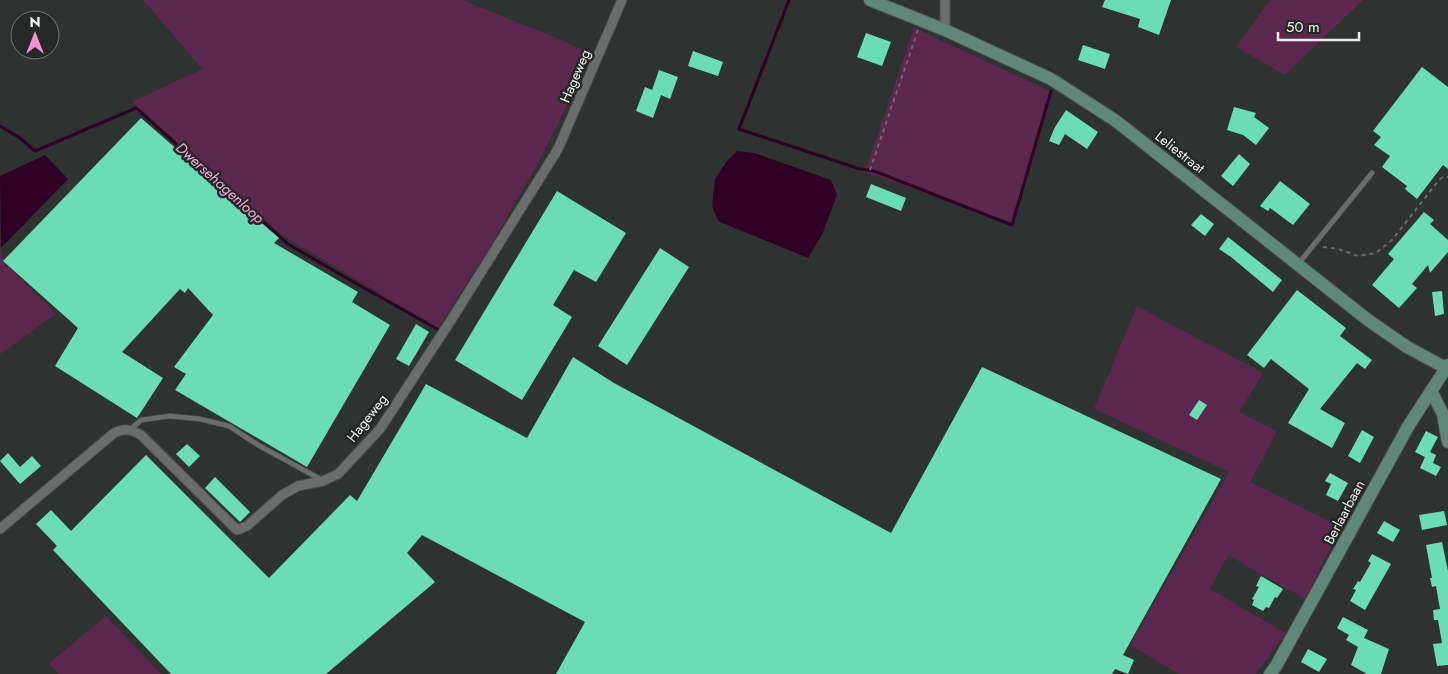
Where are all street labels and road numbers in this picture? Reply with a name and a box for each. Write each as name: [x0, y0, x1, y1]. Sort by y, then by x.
street label: Hageweg: [555, 46, 595, 106]
street label: Leliestraat: [1151, 126, 1210, 178]
street label: Hageweg: [342, 390, 392, 446]
street label: Berlaarbaan: [1319, 476, 1369, 548]

